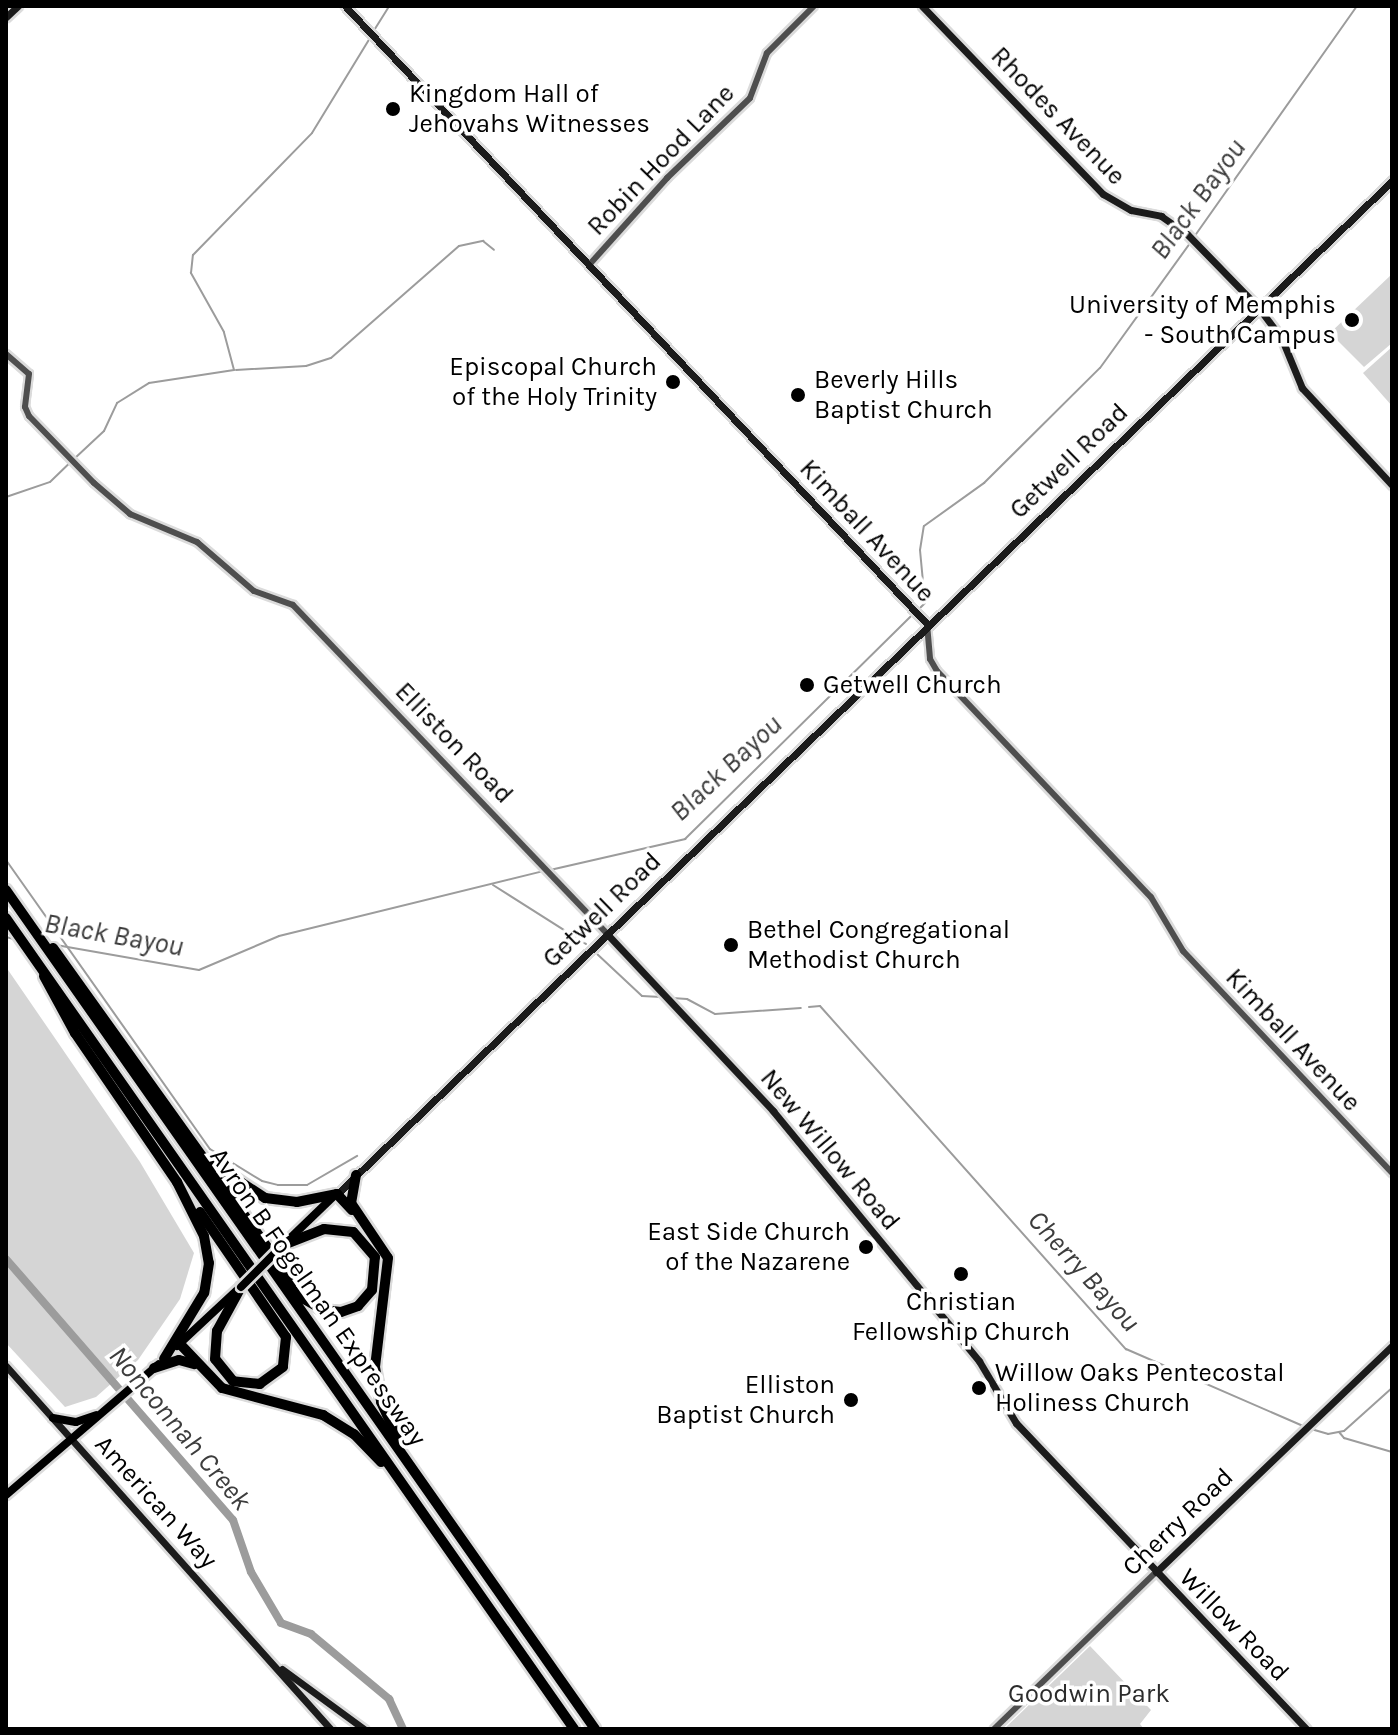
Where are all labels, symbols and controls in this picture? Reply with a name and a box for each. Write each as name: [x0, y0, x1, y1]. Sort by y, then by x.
street label: Rhodes Avenue: [984, 40, 1132, 192]
place label: Kingdom Hall of Jehovahs Witnesses: [409, 78, 650, 140]
street label: Robin Hood Lane: [581, 78, 741, 242]
marker: Kingdom Hall of Jehovahs Witnesses: [384, 100, 402, 118]
water label: Black Bayou: [1143, 132, 1253, 266]
place label: University of Memphis - South Campus: [1069, 289, 1336, 350]
marker: University of Memphis - South Campus: [1343, 311, 1361, 329]
place label: Episcopal Church of the Holy Trinity: [449, 351, 657, 412]
place label: Beverly Hills Baptist Church: [814, 364, 993, 426]
marker: Episcopal Church of the Holy Trinity: [664, 373, 682, 391]
marker: Beverly Hills Baptist Church: [789, 386, 807, 404]
street label: Getwell Road: [1003, 397, 1135, 525]
street label: Kimball Avenue: [793, 453, 941, 609]
place label: Getwell Church: [823, 669, 1002, 701]
street label: Elliston Road: [388, 676, 520, 810]
marker: Getwell Church: [798, 676, 816, 694]
water label: Black Bayou: [663, 708, 789, 828]
street label: Getwell Road: [536, 846, 668, 974]
water label: Black Bayou: [42, 906, 186, 964]
place label: Bethel Congregational Methodist Church: [747, 914, 1010, 976]
marker: Bethel Congregational Methodist Church: [722, 936, 740, 954]
street label: Kimball Avenue: [1219, 962, 1367, 1118]
street label: New Willow Road: [754, 1063, 906, 1237]
street label: Avron B Fogelman Expressway: [203, 1142, 433, 1452]
water label: Cherry Bayou: [1021, 1203, 1147, 1339]
place label: East Side Church of the Nazarene: [647, 1216, 850, 1278]
marker: East Side Church of the Nazarene: [857, 1238, 875, 1256]
marker: Christian Fellowship Church: [952, 1265, 970, 1283]
place label: Christian Fellowship Church: [852, 1286, 1070, 1348]
water label: Nonconnah Creek: [102, 1339, 258, 1517]
place label: Willow Oaks Pentecostal Holiness Church: [995, 1357, 1285, 1418]
place label: Elliston Baptist Church: [656, 1369, 835, 1430]
marker: Willow Oaks Pentecostal Holiness Church: [970, 1379, 988, 1397]
marker: Elliston Baptist Church: [842, 1391, 860, 1409]
street label: American Way: [88, 1429, 224, 1575]
street label: Cherry Road: [1116, 1461, 1240, 1583]
street label: Willow Road: [1173, 1562, 1295, 1688]
park label: Goodwin Park: [1008, 1678, 1170, 1710]

